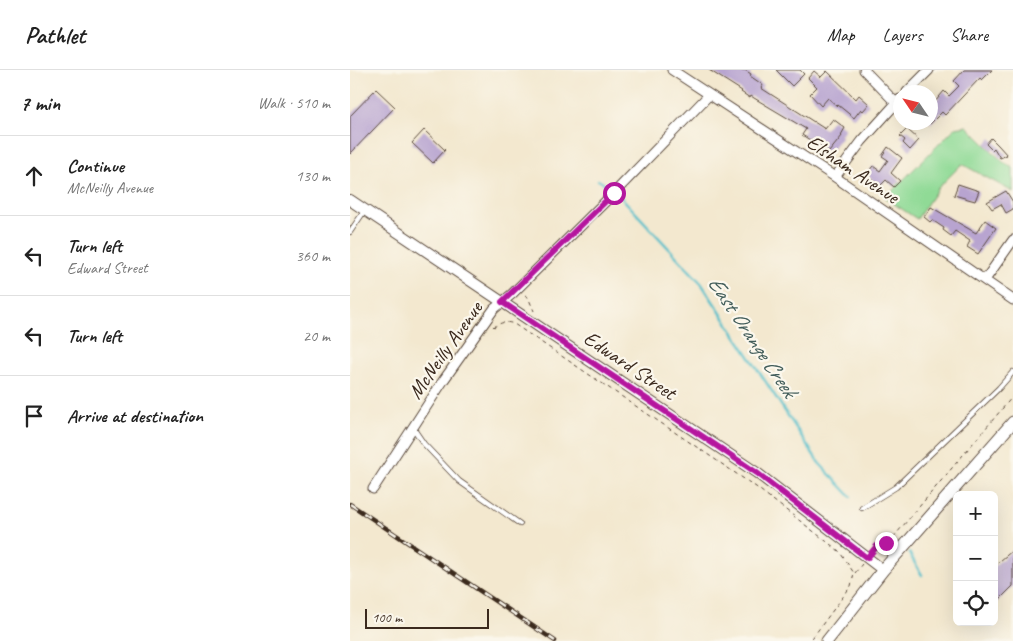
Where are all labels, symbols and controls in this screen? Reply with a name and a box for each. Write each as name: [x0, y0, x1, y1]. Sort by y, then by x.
text: Pathlet: [25, 20, 85, 50]
text: Map: [827, 24, 855, 46]
text: Layers: [883, 24, 922, 46]
text: Share: [950, 24, 988, 46]
north arrow: [893, 85, 938, 130]
text: 7 min: [20, 90, 60, 116]
text: Walk · 510 m: [258, 93, 330, 113]
street label: Elsham Avenue: [802, 129, 906, 211]
text: Continue: [67, 154, 124, 178]
icon: ahead: [20, 162, 48, 190]
text: 130 m: [296, 166, 330, 186]
text: McNeilly Avenue: [67, 178, 153, 198]
route start: [603, 182, 626, 205]
text: Turn left: [67, 234, 122, 258]
icon: left: [20, 242, 48, 270]
text: 360 m: [296, 246, 330, 266]
text: Edward Street: [67, 258, 147, 278]
water label: East Orange Creek: [701, 271, 805, 406]
street label: McNeilly Avenue: [402, 295, 489, 404]
icon: left: [20, 322, 48, 350]
text: Turn left: [67, 324, 122, 348]
street label: Edward Street: [579, 325, 683, 406]
text: 20 m: [303, 326, 330, 346]
icon: arrive: [20, 402, 48, 430]
text: Arrive at destination: [67, 404, 203, 428]
map controls: [953, 491, 998, 626]
button: +: [953, 491, 998, 536]
route end: [875, 532, 898, 555]
button: −: [953, 536, 998, 581]
button: locate: [953, 581, 998, 626]
scale bar: [365, 606, 489, 629]
text: 100 m: [372, 609, 402, 626]

